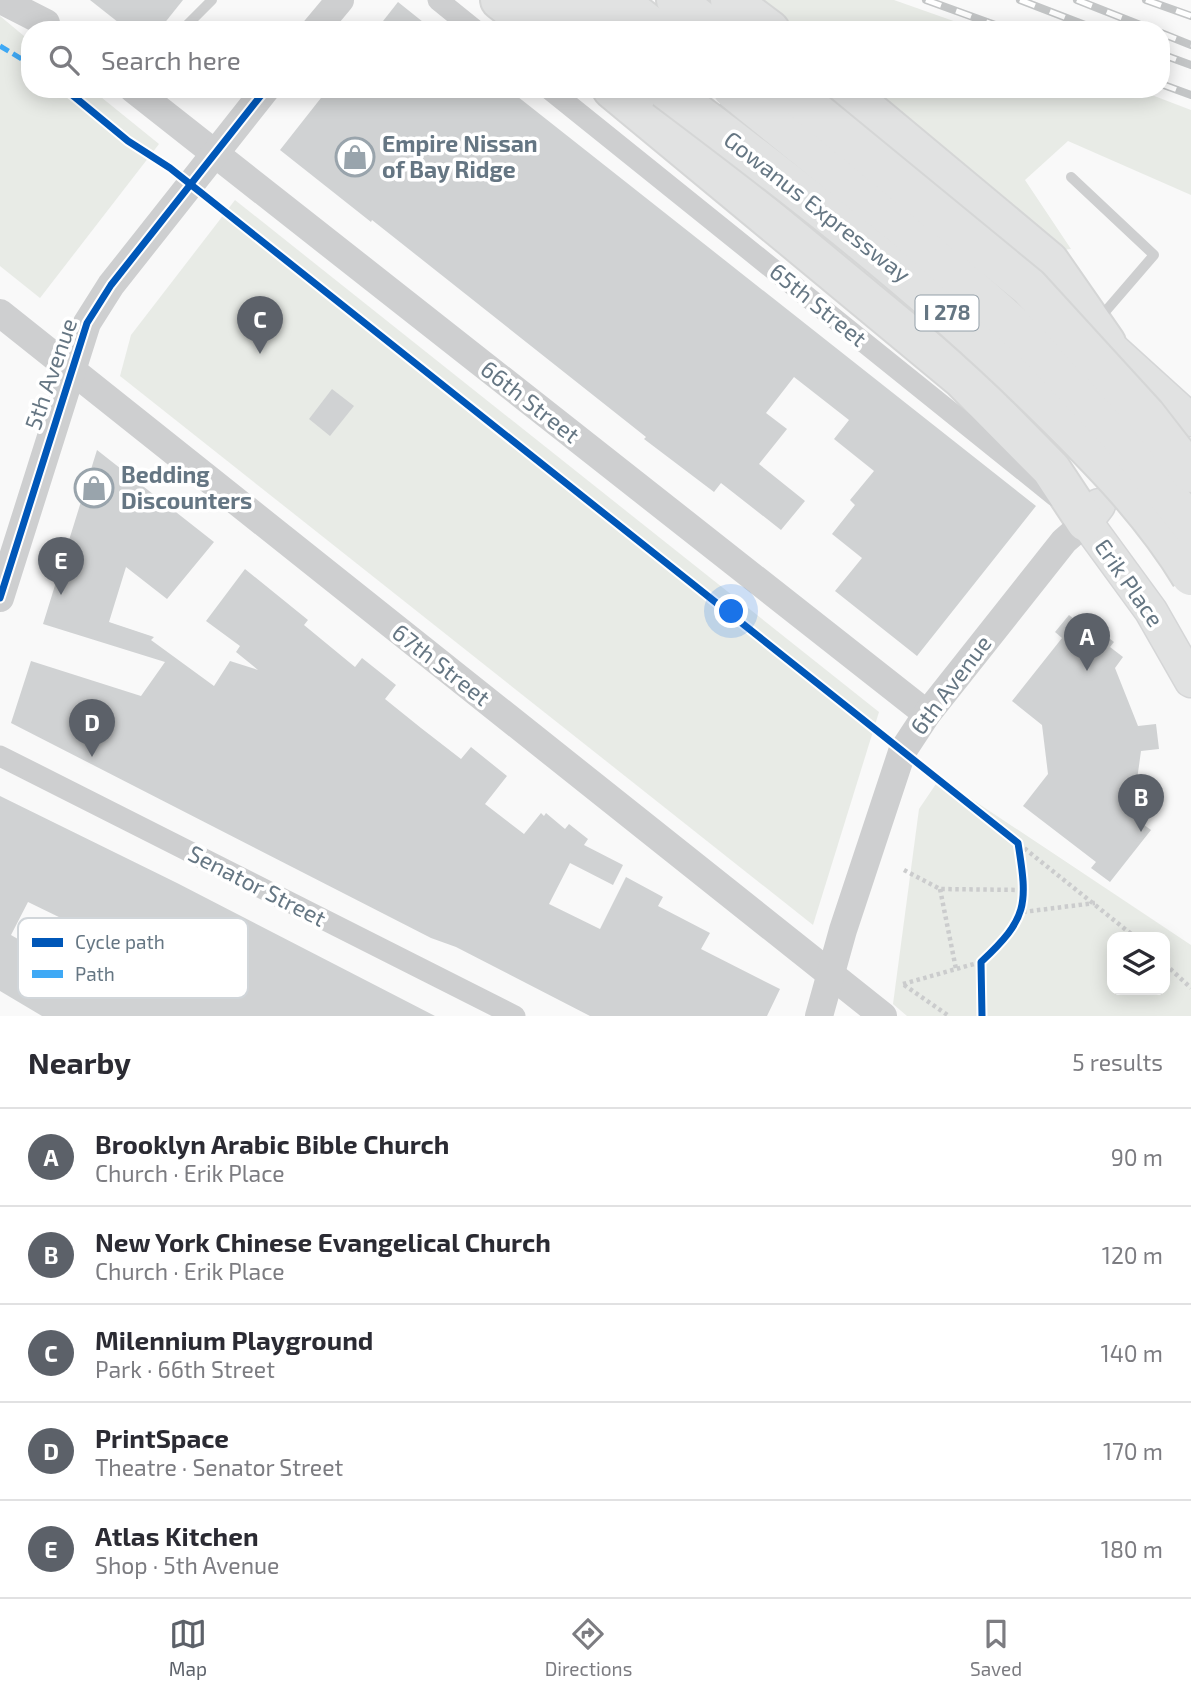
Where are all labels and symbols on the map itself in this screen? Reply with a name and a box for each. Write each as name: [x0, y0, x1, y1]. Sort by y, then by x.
street label: Gowanus Expressway: [719, 125, 916, 288]
place label: Empire Nissan of Bay Ridge: [382, 129, 538, 183]
shop icon: Empire Nissan of Bay Ridge: [334, 136, 376, 178]
street label: 65th Street: [764, 257, 873, 352]
pin: C: [237, 296, 283, 354]
road number: I 278: [916, 296, 978, 330]
street label: 5th Avenue: [18, 314, 82, 433]
street label: 66th Street: [476, 354, 586, 449]
place label: Bedding Discounters: [121, 460, 252, 514]
shop icon: Bedding Discounters: [73, 467, 115, 509]
street label: Erik Place: [1089, 533, 1170, 632]
pin: E: [38, 537, 84, 595]
your location: [714, 594, 748, 628]
pin: A: [1064, 613, 1110, 671]
street label: 67th Street: [387, 617, 496, 711]
street label: 6th Avenue: [904, 629, 997, 740]
pin: D: [69, 699, 115, 757]
pin: B: [1118, 774, 1164, 832]
street label: Senator Street: [184, 838, 331, 932]
legend: [18, 918, 248, 998]
text: Cycle path: [75, 930, 165, 953]
text: Path: [75, 962, 115, 985]

